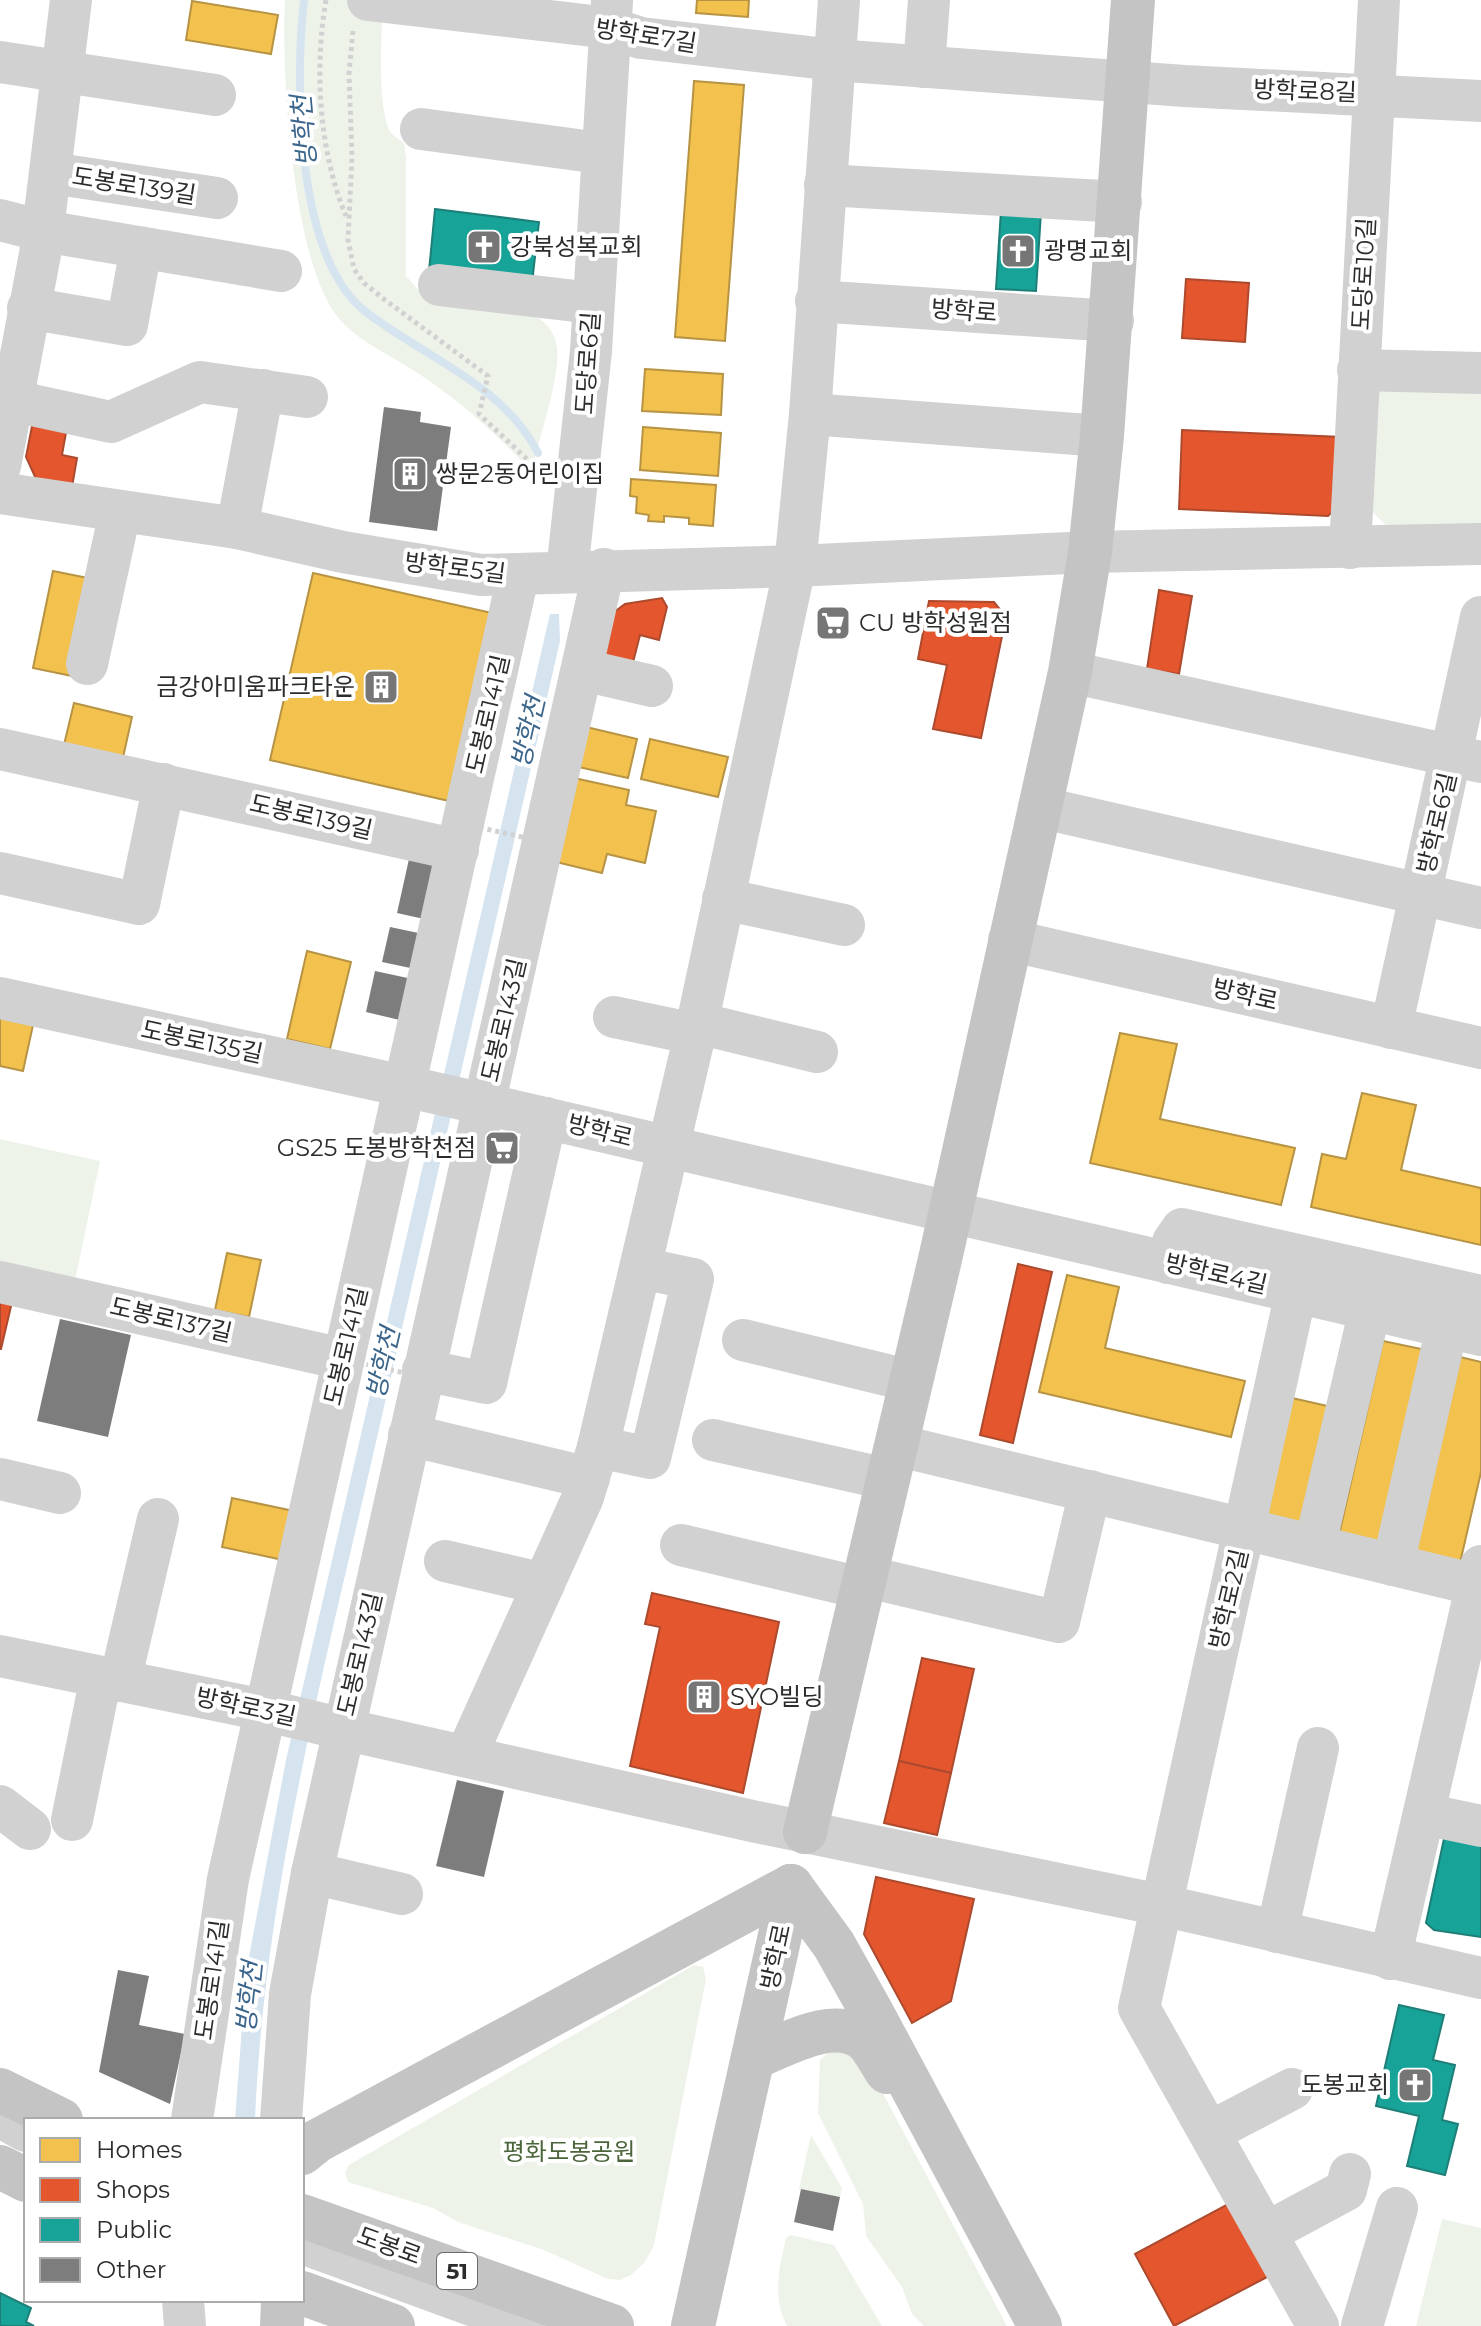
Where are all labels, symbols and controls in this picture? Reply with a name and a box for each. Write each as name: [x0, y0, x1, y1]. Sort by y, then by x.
street label: 방학로7길: [593, 13, 699, 58]
street label: 방학로8길: [1253, 74, 1357, 107]
water label: 방학천: [285, 91, 323, 168]
street label: 도봉로139길: [70, 161, 198, 210]
street label: 도당로10길: [1346, 217, 1381, 331]
church icon: 강북성복교회: [465, 228, 503, 266]
place label: 강북성복교회: [510, 232, 642, 261]
church icon: 광명교회: [999, 232, 1037, 270]
place label: 광명교회: [1044, 236, 1132, 265]
street label: 방학로: [930, 294, 998, 327]
street label: 도당로6길: [569, 311, 606, 415]
building icon: 쌍문2동어린이집: [391, 455, 429, 493]
place label: 쌍문2동어린이집: [436, 459, 604, 488]
street label: 방학로5길: [403, 547, 507, 588]
supermarket icon: CU 방학성원점: [814, 604, 852, 642]
place label: CU 방학성원점: [859, 608, 1012, 637]
street label: 도봉로141길: [460, 652, 515, 776]
building icon: 금강아미움파크타운: [362, 668, 400, 706]
place label: 금강아미움파크타운: [156, 672, 355, 701]
water label: 방학천: [504, 690, 552, 771]
street label: 방학로6길: [1411, 769, 1462, 876]
street label: 도봉로139길: [247, 788, 375, 845]
street label: 도봉로143길: [475, 955, 532, 1085]
street label: 방학로: [1210, 973, 1281, 1016]
street label: 도봉로135길: [139, 1014, 266, 1069]
street label: 방학로: [564, 1108, 636, 1153]
supermarket icon: GS25 도봉방학천점: [483, 1129, 521, 1167]
place label: GS25 도봉방학천점: [277, 1133, 476, 1162]
street label: 방학로4길: [1162, 1248, 1270, 1299]
street label: 도봉로141길: [318, 1284, 373, 1408]
street label: 도봉로137길: [107, 1291, 235, 1348]
water label: 방학천: [359, 1321, 407, 1402]
street label: 방학로2길: [1203, 1546, 1254, 1652]
street label: 도봉로143길: [331, 1589, 388, 1719]
building icon: SYO빌딩: [685, 1678, 723, 1716]
street label: 방학로3길: [193, 1682, 299, 1731]
place label: SYO빌딩: [730, 1682, 823, 1711]
street label: 도봉로141길: [189, 1918, 234, 2042]
street label: 방학로: [754, 1921, 797, 1992]
water label: 방학천: [229, 1957, 269, 2034]
church icon: 도봉교회: [1396, 2066, 1434, 2104]
place label: 도봉교회: [1301, 2070, 1389, 2099]
legend: [24, 2118, 304, 2302]
text: Homes: [96, 2135, 182, 2164]
park label: 평화도봉공원: [503, 2137, 635, 2166]
text: Shops: [96, 2175, 170, 2204]
text: Public: [96, 2215, 172, 2244]
street label: 도봉로: [353, 2221, 425, 2270]
road number: 51: [437, 2253, 477, 2289]
text: Other: [96, 2255, 166, 2284]

